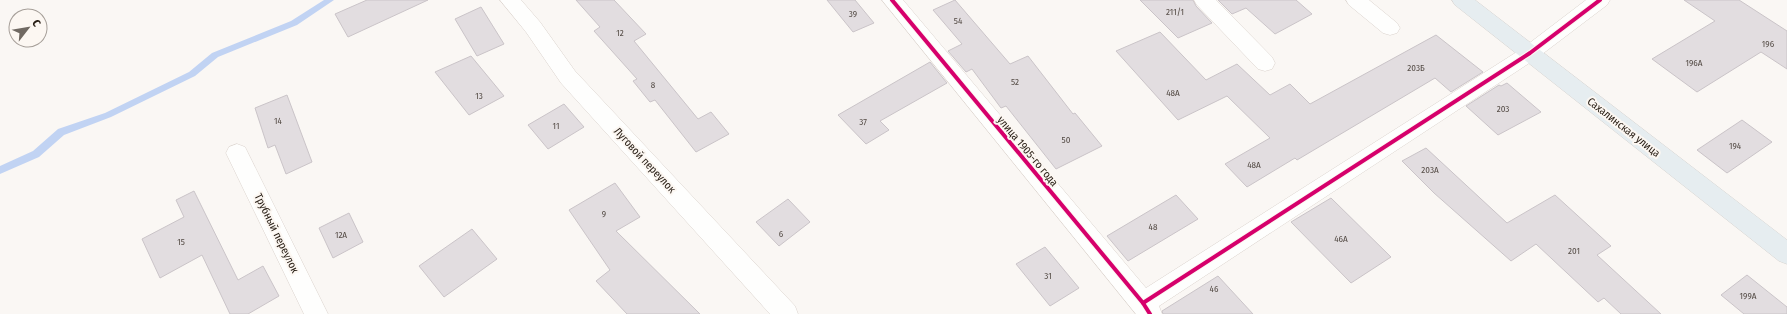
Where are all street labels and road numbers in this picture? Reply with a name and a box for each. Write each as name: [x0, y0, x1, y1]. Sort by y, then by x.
street label: Сахалинская улица: [1585, 95, 1663, 160]
street label: улица 1905-го года: [994, 114, 1061, 189]
street label: Луговой переулок: [611, 125, 679, 196]
street label: Трубный переулок: [252, 191, 302, 276]

